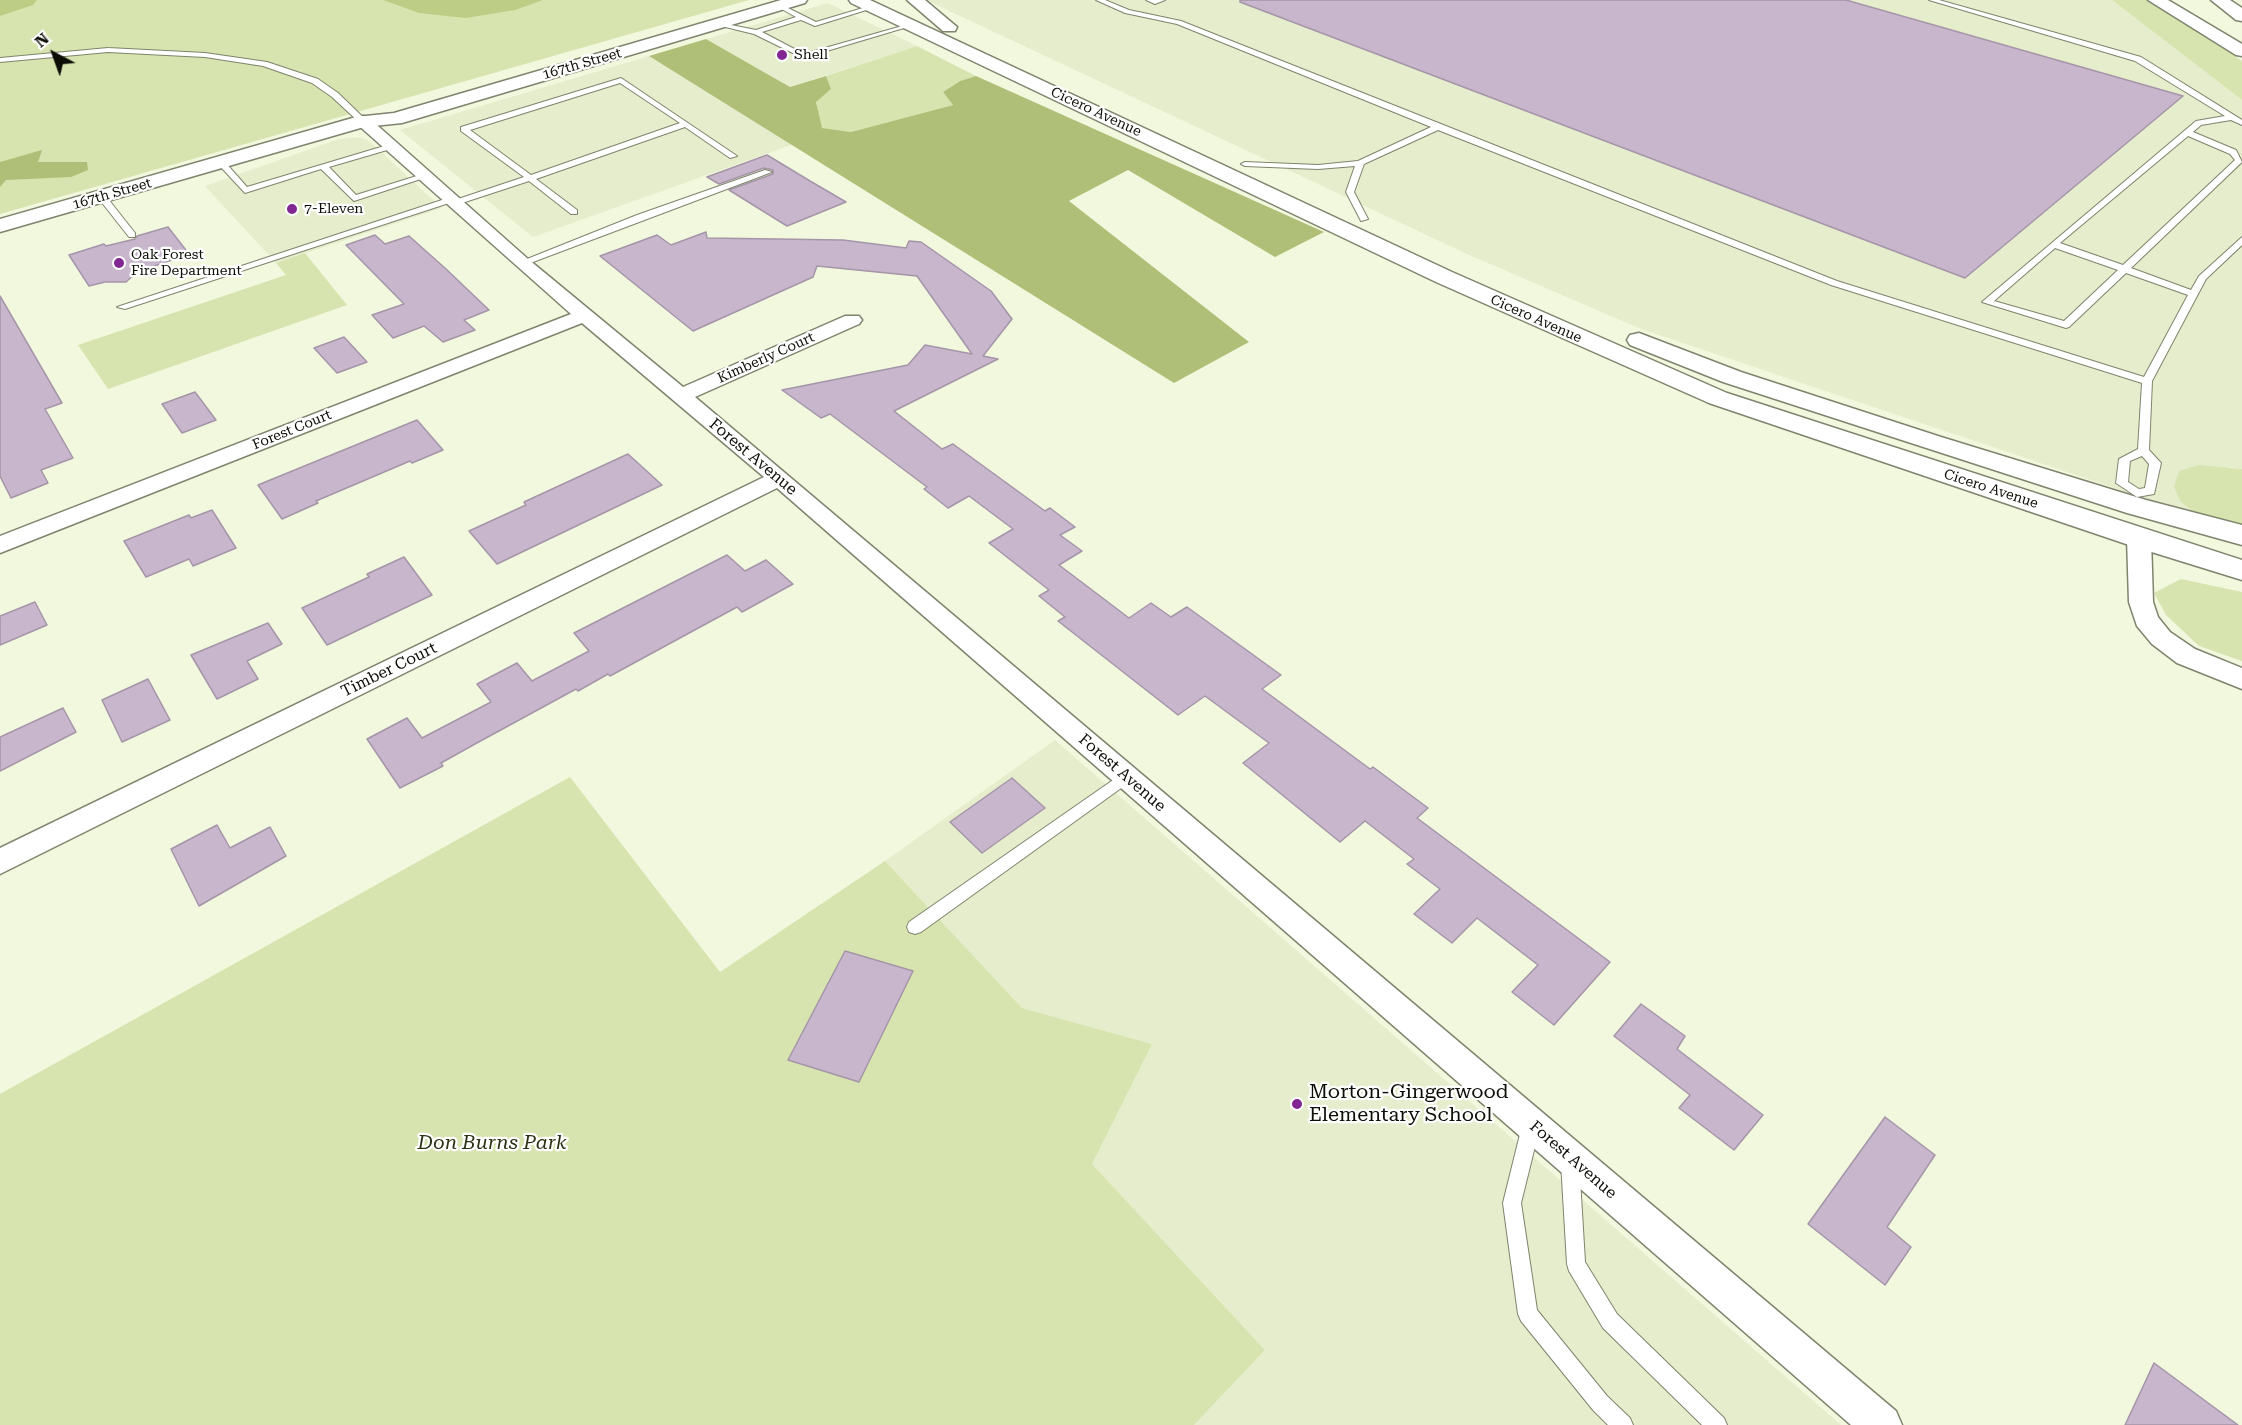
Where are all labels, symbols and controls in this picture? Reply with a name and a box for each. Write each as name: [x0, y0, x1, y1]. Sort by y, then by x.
north arrow: [24, 24, 84, 84]
text: N: [31, 29, 53, 51]
street label: 167th Street: [541, 45, 623, 83]
place label: Shell: [794, 47, 828, 63]
marker: Shell: [775, 48, 789, 62]
street label: Cicero Avenue: [1048, 84, 1144, 140]
street label: 167th Street: [71, 175, 153, 213]
place label: 7-Eleven: [304, 201, 363, 217]
marker: 7-Eleven: [285, 202, 299, 216]
place label: Oak Forest Fire Department: [131, 247, 242, 280]
marker: Oak Forest Fire Department: [112, 256, 126, 270]
street label: Cicero Avenue: [1488, 291, 1584, 347]
street label: Kimberly Court: [715, 329, 817, 387]
street label: Forest Court: [250, 407, 334, 453]
street label: Forest Avenue: [705, 415, 801, 499]
street label: Cicero Avenue: [1942, 466, 2040, 512]
street label: Timber Court: [338, 639, 440, 701]
street label: Forest Avenue: [1075, 730, 1169, 816]
place label: Morton-Gingerwood Elementary School: [1309, 1080, 1509, 1127]
marker: Morton-Gingerwood Elementary School: [1290, 1097, 1304, 1111]
street label: Forest Avenue: [1526, 1117, 1620, 1203]
park label: Don Burns Park: [417, 1131, 567, 1155]

